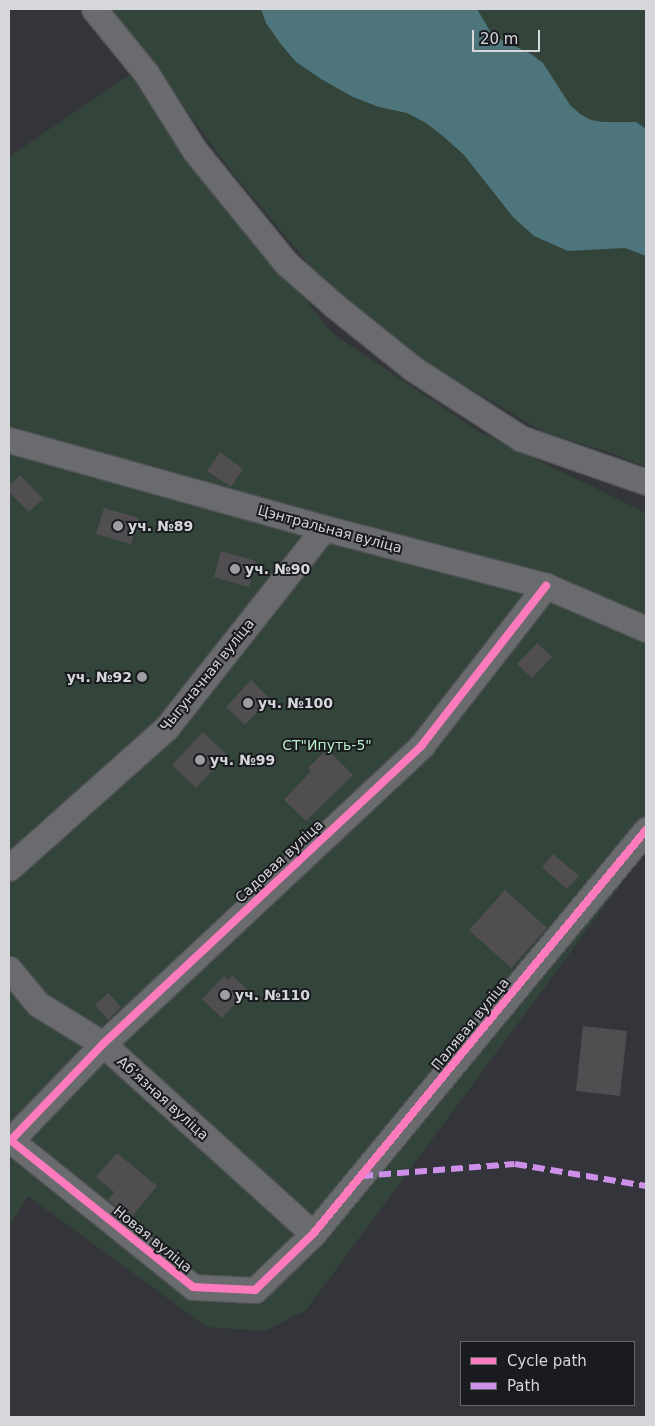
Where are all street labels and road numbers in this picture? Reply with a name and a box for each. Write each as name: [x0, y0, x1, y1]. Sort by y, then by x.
street label: Цэнтральная вуліца: [256, 502, 404, 556]
street label: Чыгуначная вуліца: [156, 615, 258, 735]
street label: Садовая вуліца: [232, 816, 326, 906]
street label: Палявая вуліца: [428, 975, 512, 1073]
street label: Абʼязная вуліца: [114, 1053, 212, 1143]
street label: Новая вуліца: [110, 1202, 196, 1276]

